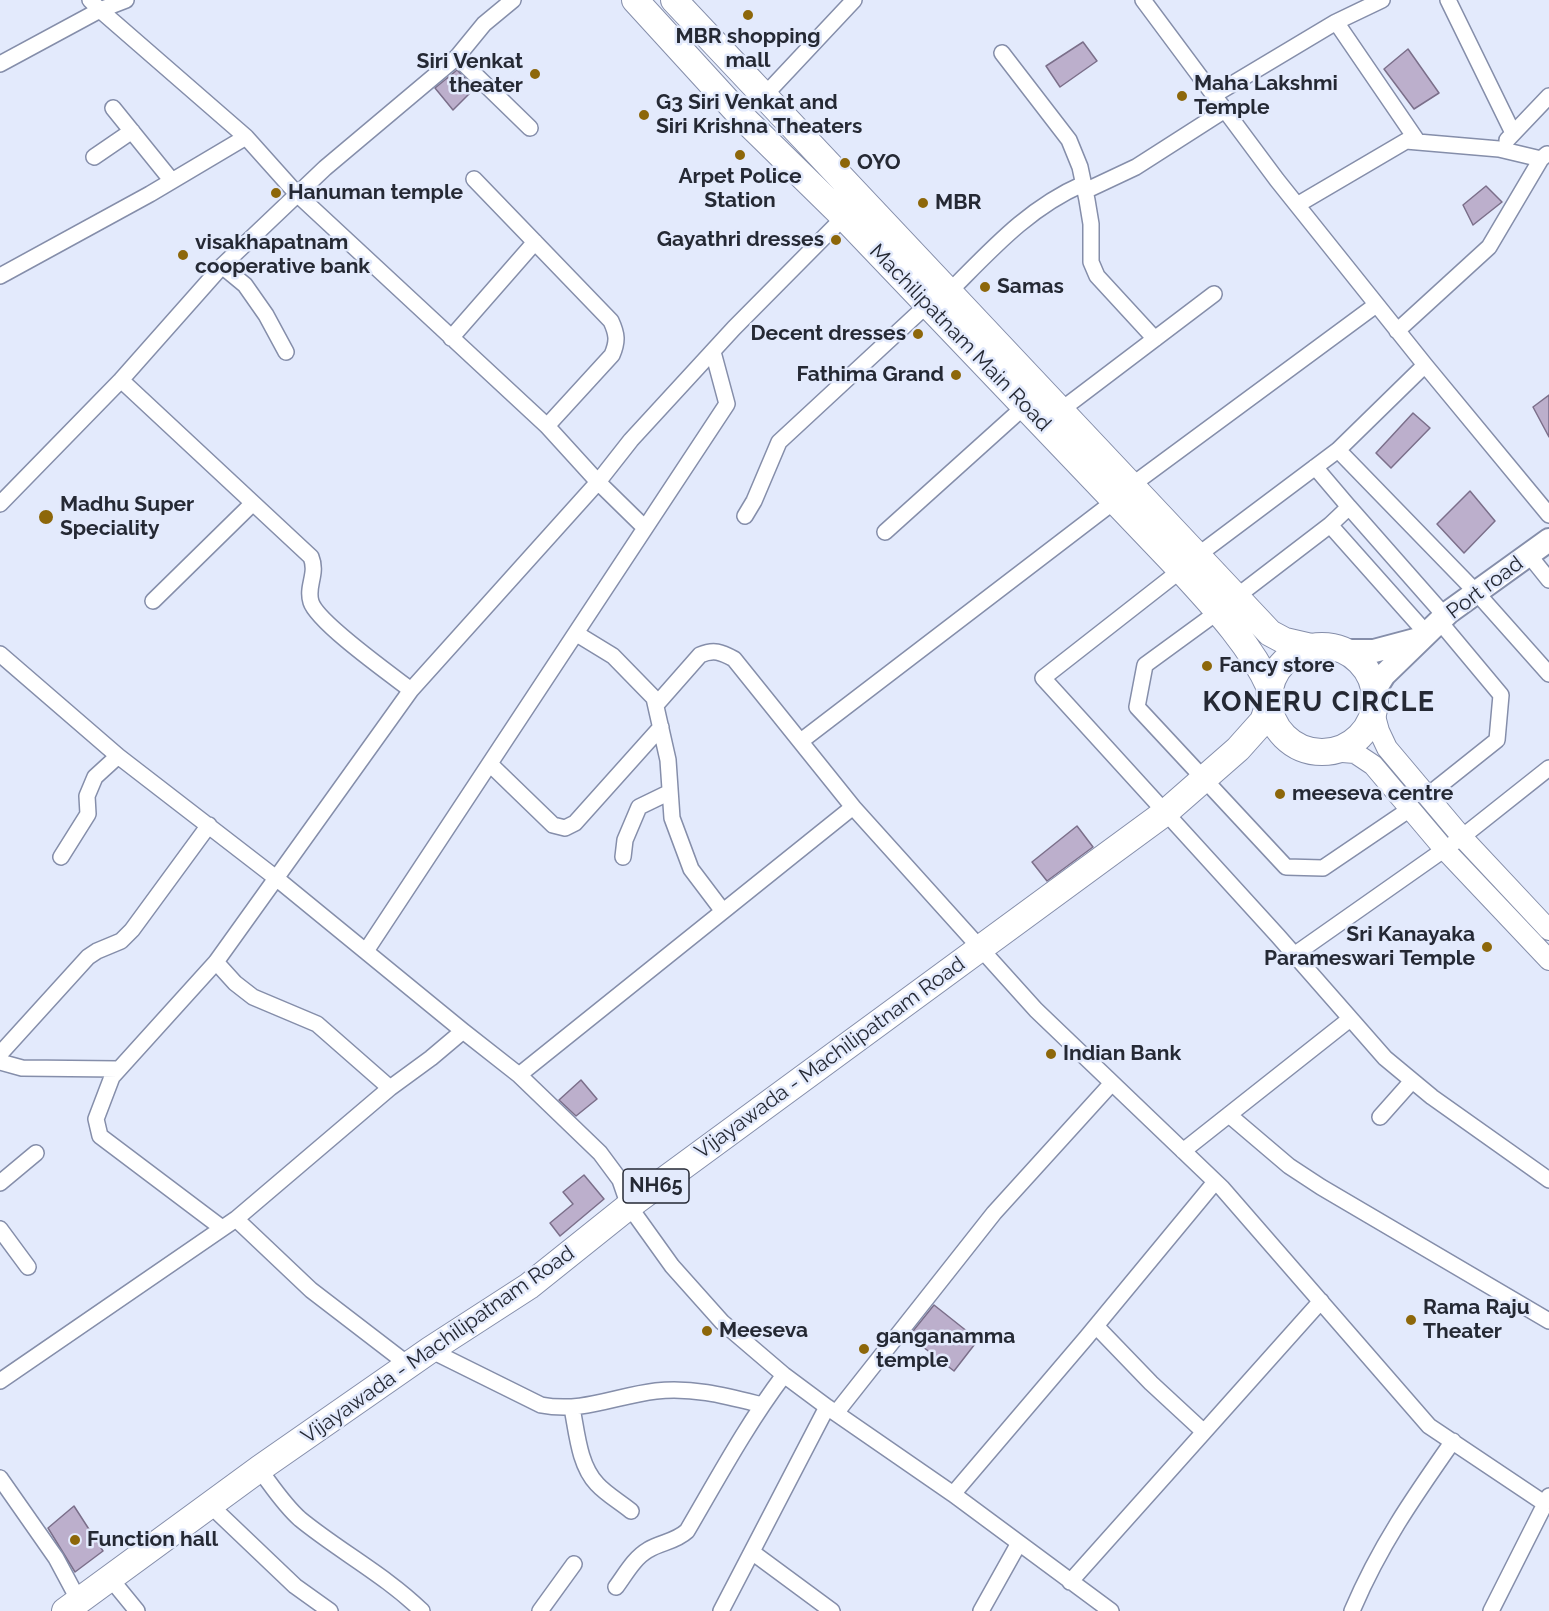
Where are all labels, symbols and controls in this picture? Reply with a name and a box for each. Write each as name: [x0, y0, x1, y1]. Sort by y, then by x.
marker: MBR shopping mall: [741, 8, 755, 22]
place label: MBR shopping mall: [675, 24, 821, 74]
place label: Siri Venkat theater: [417, 49, 523, 99]
marker: Siri Venkat theater: [528, 67, 542, 81]
place label: Maha Lakshmi Temple: [1194, 71, 1338, 121]
marker: Maha Lakshmi Temple: [1175, 89, 1189, 103]
place label: G3 Siri Venkat and Siri Krishna Theaters: [656, 90, 862, 140]
marker: G3 Siri Venkat and Siri Krishna Theaters: [637, 108, 651, 122]
marker: Arpet Police Station: [733, 148, 747, 162]
place label: OYO: [857, 150, 901, 176]
marker: OYO: [838, 156, 852, 170]
place label: Arpet Police Station: [678, 164, 802, 214]
place label: Hanuman temple: [288, 180, 463, 206]
marker: Hanuman temple: [269, 186, 283, 200]
place label: MBR: [935, 190, 981, 216]
marker: MBR: [916, 196, 930, 210]
place label: Gayathri dresses: [657, 227, 824, 253]
place label: visakhapatnam cooperative bank: [195, 230, 370, 280]
marker: Gayathri dresses: [829, 233, 843, 247]
street label: Machilipatnam Main Road: [864, 239, 1056, 437]
marker: visakhapatnam cooperative bank: [176, 248, 190, 262]
place label: Samas: [997, 274, 1064, 300]
marker: Samas: [978, 280, 992, 294]
place label: Decent dresses: [751, 321, 906, 347]
marker: Decent dresses: [911, 327, 925, 341]
place label: Fathima Grand: [797, 362, 944, 388]
marker: Fathima Grand: [949, 368, 963, 382]
place label: Madhu Super Speciality: [60, 492, 194, 542]
marker: Madhu Super Speciality: [37, 508, 55, 526]
street label: Port road: [1442, 551, 1528, 625]
place label: Fancy store: [1219, 653, 1335, 679]
marker: Fancy store: [1200, 659, 1214, 673]
district label: KONERU CIRCLE: [1203, 687, 1435, 719]
place label: meeseva centre: [1292, 781, 1453, 807]
marker: meeseva centre: [1273, 787, 1287, 801]
place label: Sri Kanayaka Parameswari Temple: [1264, 922, 1475, 972]
marker: Sri Kanayaka Parameswari Temple: [1480, 940, 1494, 954]
street label: Vijayawada - Machilipatnam Road: [690, 952, 970, 1164]
place label: Indian Bank: [1063, 1041, 1181, 1067]
marker: Indian Bank: [1044, 1047, 1058, 1061]
road number: NH65: [623, 1169, 689, 1203]
street label: Vijayawada - Machilipatnam Road: [297, 1241, 579, 1449]
place label: Rama Raju Theater: [1423, 1295, 1530, 1345]
marker: Rama Raju Theater: [1404, 1313, 1418, 1327]
place label: Meeseva: [719, 1318, 808, 1344]
marker: Meeseva: [700, 1324, 714, 1338]
place label: ganganamma temple: [876, 1324, 1015, 1374]
marker: ganganamma temple: [857, 1342, 871, 1356]
place label: Function hall: [87, 1527, 218, 1553]
marker: Function hall: [68, 1533, 82, 1547]

